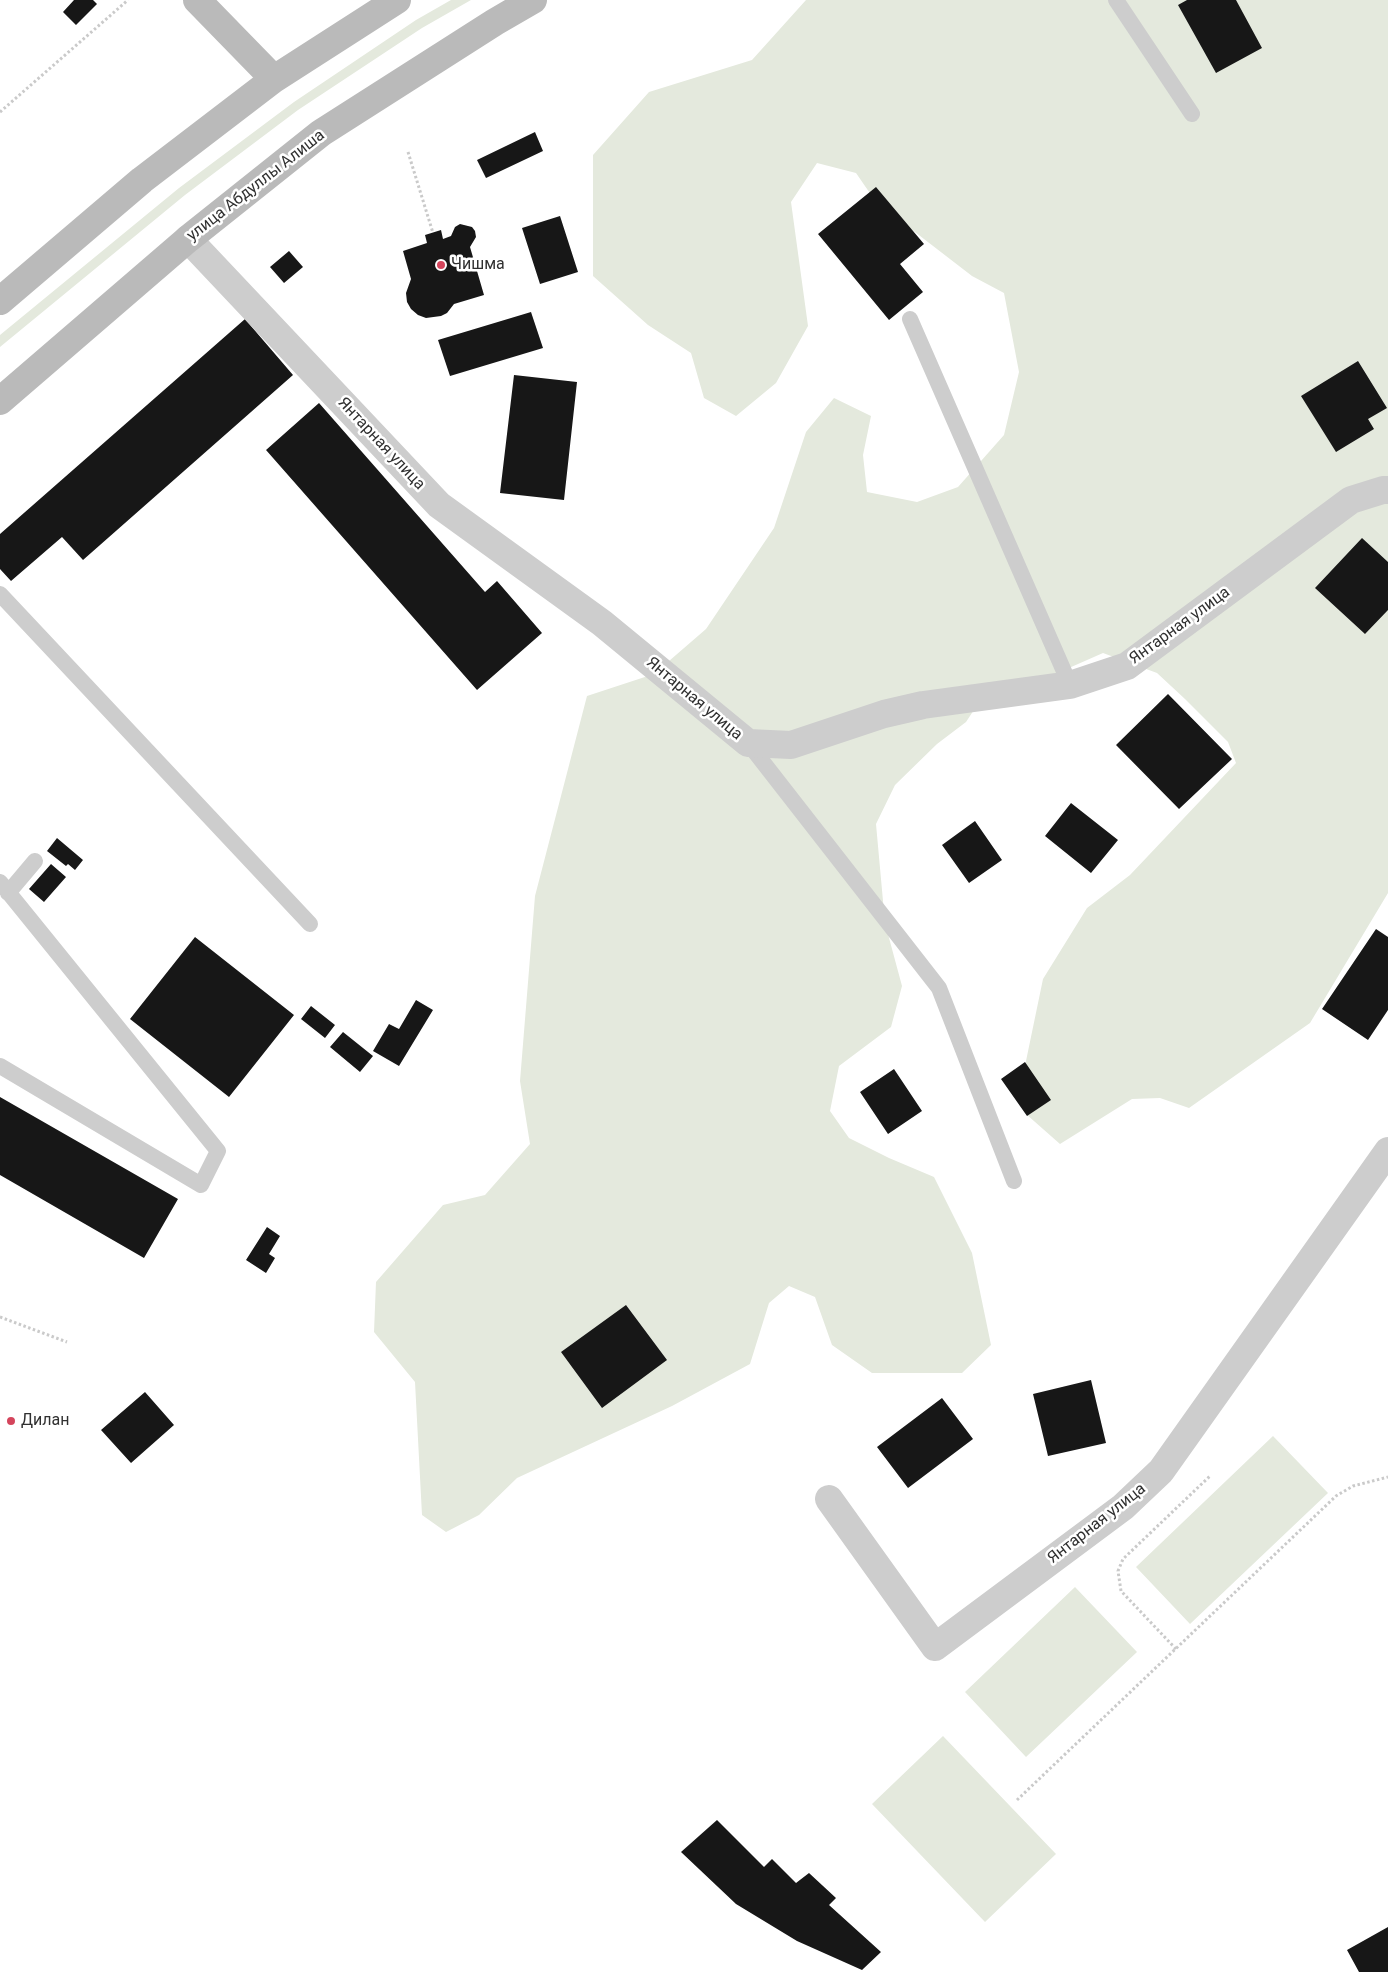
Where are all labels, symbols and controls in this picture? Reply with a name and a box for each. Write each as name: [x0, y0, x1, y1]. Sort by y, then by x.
street label: улица Абдуллы Алиша: [183, 126, 329, 246]
place label: Чишма: [451, 255, 505, 275]
marker: Чишма: [435, 259, 447, 271]
street label: Янтарная улица: [333, 394, 429, 494]
street label: Янтарная улица: [1126, 583, 1234, 669]
street label: Янтарная улица: [642, 653, 746, 745]
place label: Дилан: [21, 1411, 69, 1431]
marker: Дилан: [5, 1415, 17, 1427]
street label: Янтарная улица: [1044, 1480, 1150, 1568]

